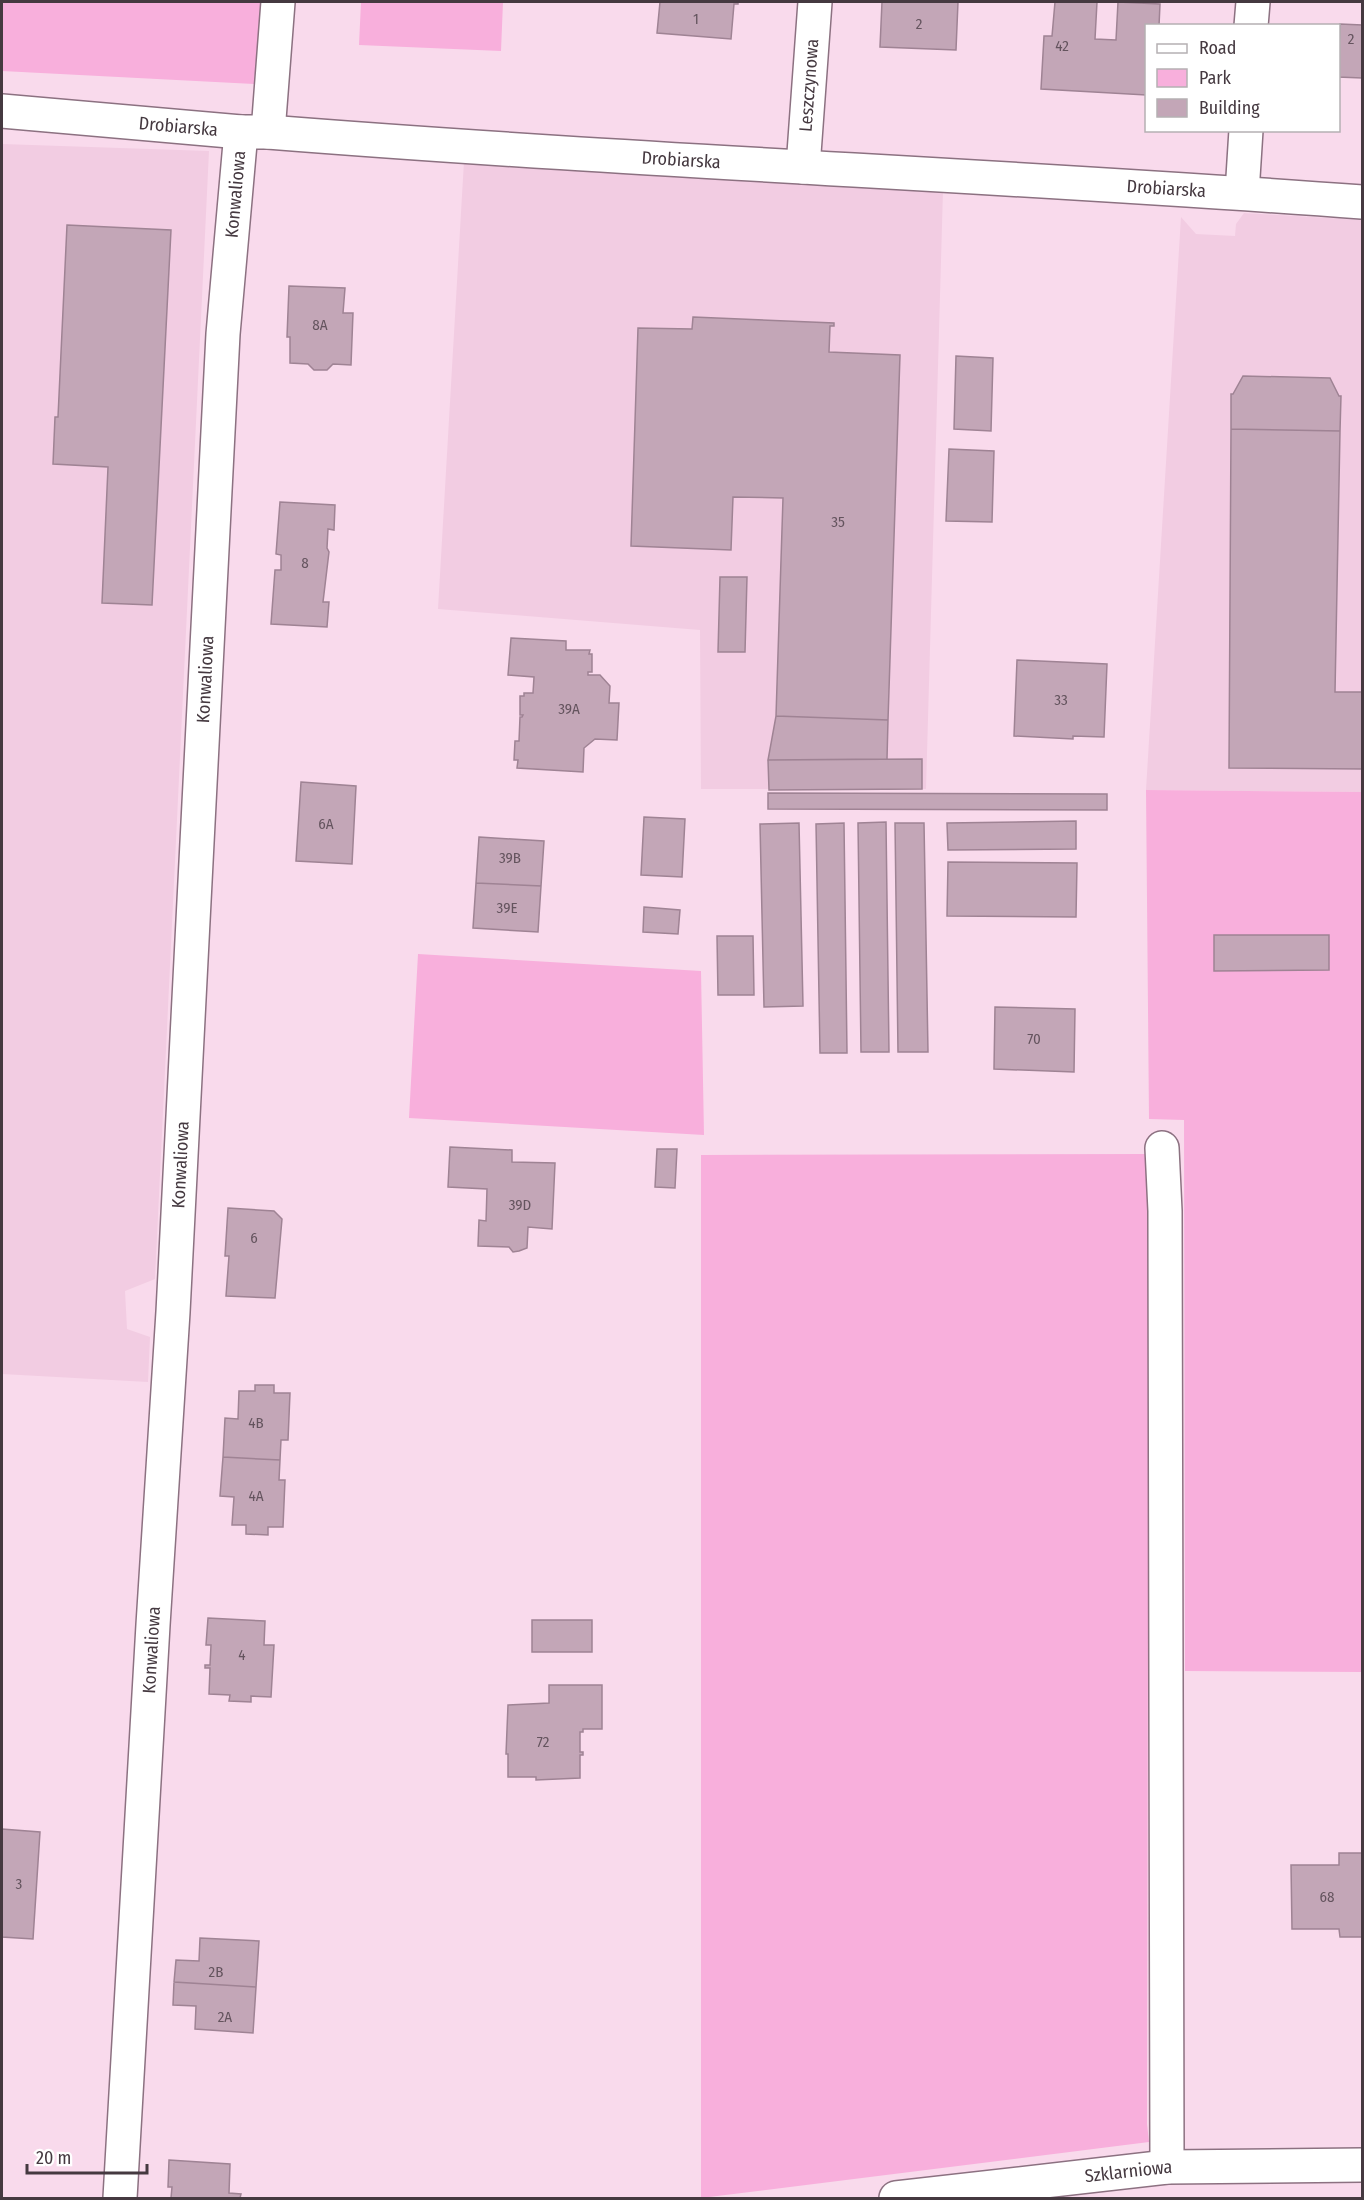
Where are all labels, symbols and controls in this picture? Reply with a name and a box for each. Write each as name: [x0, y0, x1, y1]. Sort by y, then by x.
house number: 1: [693, 10, 699, 28]
house number: 2: [916, 15, 923, 33]
legend: [1145, 24, 1340, 132]
house number: 2: [1348, 30, 1355, 48]
house number: 42: [1055, 37, 1069, 55]
text: Road: [1199, 37, 1236, 59]
street label: Leszczynowa: [795, 38, 823, 133]
text: Park: [1199, 67, 1232, 89]
text: Building: [1199, 97, 1260, 119]
street label: Drobiarska: [138, 112, 219, 141]
street label: Drobiarska: [641, 147, 722, 173]
street label: Konwaliowa: [221, 150, 250, 239]
street label: Drobiarska: [1126, 175, 1207, 202]
house number: 8A: [312, 316, 328, 334]
house number: 35: [831, 513, 845, 531]
house number: 8: [301, 554, 309, 572]
street label: Konwaliowa: [192, 635, 219, 724]
house number: 33: [1054, 691, 1068, 709]
house number: 39A: [558, 700, 580, 718]
house number: 6A: [318, 815, 334, 833]
house number: 39B: [499, 849, 521, 867]
house number: 39E: [497, 899, 517, 917]
house number: 70: [1027, 1030, 1041, 1048]
street label: Konwaliowa: [167, 1120, 194, 1209]
house number: 39D: [509, 1196, 531, 1214]
house number: 6: [250, 1229, 258, 1247]
house number: 4B: [248, 1414, 264, 1432]
house number: 4A: [248, 1487, 264, 1505]
street label: Konwaliowa: [138, 1605, 165, 1694]
house number: 4: [238, 1646, 246, 1664]
house number: 72: [537, 1733, 550, 1751]
house number: 3: [16, 1875, 23, 1893]
house number: 68: [1320, 1888, 1334, 1906]
house number: 2B: [209, 1963, 223, 1981]
house number: 2A: [218, 2008, 232, 2026]
scale bar: [27, 2137, 147, 2175]
text: 20 m: [36, 2147, 71, 2169]
street label: Szklarniowa: [1084, 2156, 1173, 2187]

